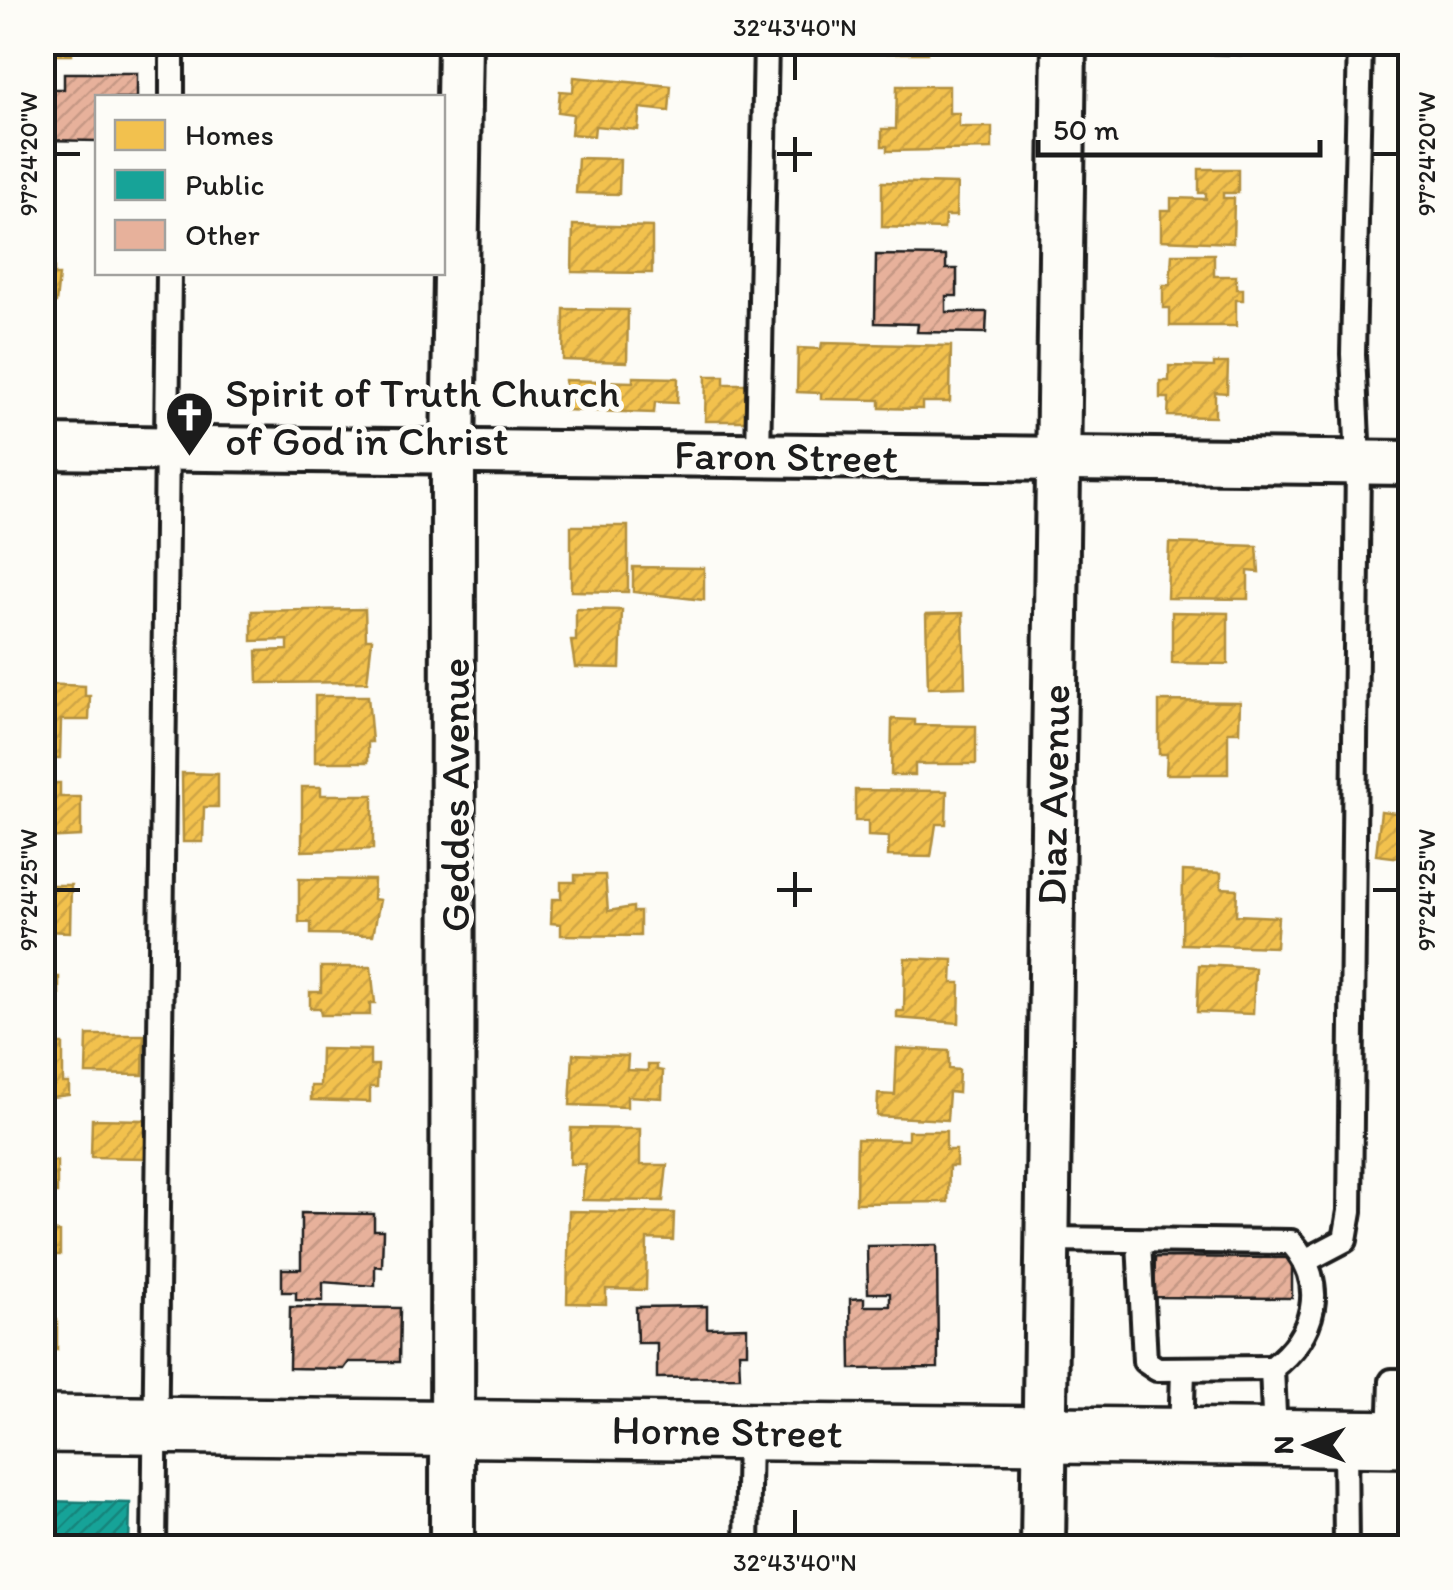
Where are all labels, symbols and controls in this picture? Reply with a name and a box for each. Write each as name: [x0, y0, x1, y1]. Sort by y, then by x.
text: 32°43'40"N: [733, 12, 857, 42]
text: 97°24'20"W: [13, 92, 43, 216]
text: 97°24'20"W: [1411, 92, 1441, 216]
legend: [95, 95, 445, 275]
scale bar: [1038, 95, 1320, 157]
text: 50 m: [1053, 111, 1119, 148]
text: Homes: [185, 116, 274, 153]
text: Public: [185, 166, 265, 203]
text: Other: [185, 216, 260, 253]
place label: Spirit of Truth Church of God in Christ: [225, 367, 620, 466]
church icon: Spirit of Truth Church of God in Christ: [164, 390, 216, 458]
street label: Faron Street: [674, 429, 898, 483]
street label: Geddes Avenue: [429, 658, 480, 932]
street label: Diaz Avenue: [1026, 684, 1080, 906]
text: 97°24'25"W: [13, 829, 43, 951]
text: 97°24'25"W: [1411, 829, 1441, 951]
north arrow: [1258, 1395, 1358, 1495]
street label: Horne Street: [611, 1403, 843, 1459]
text: N: [1266, 1436, 1300, 1454]
text: 32°43'40"N: [733, 1547, 857, 1577]

